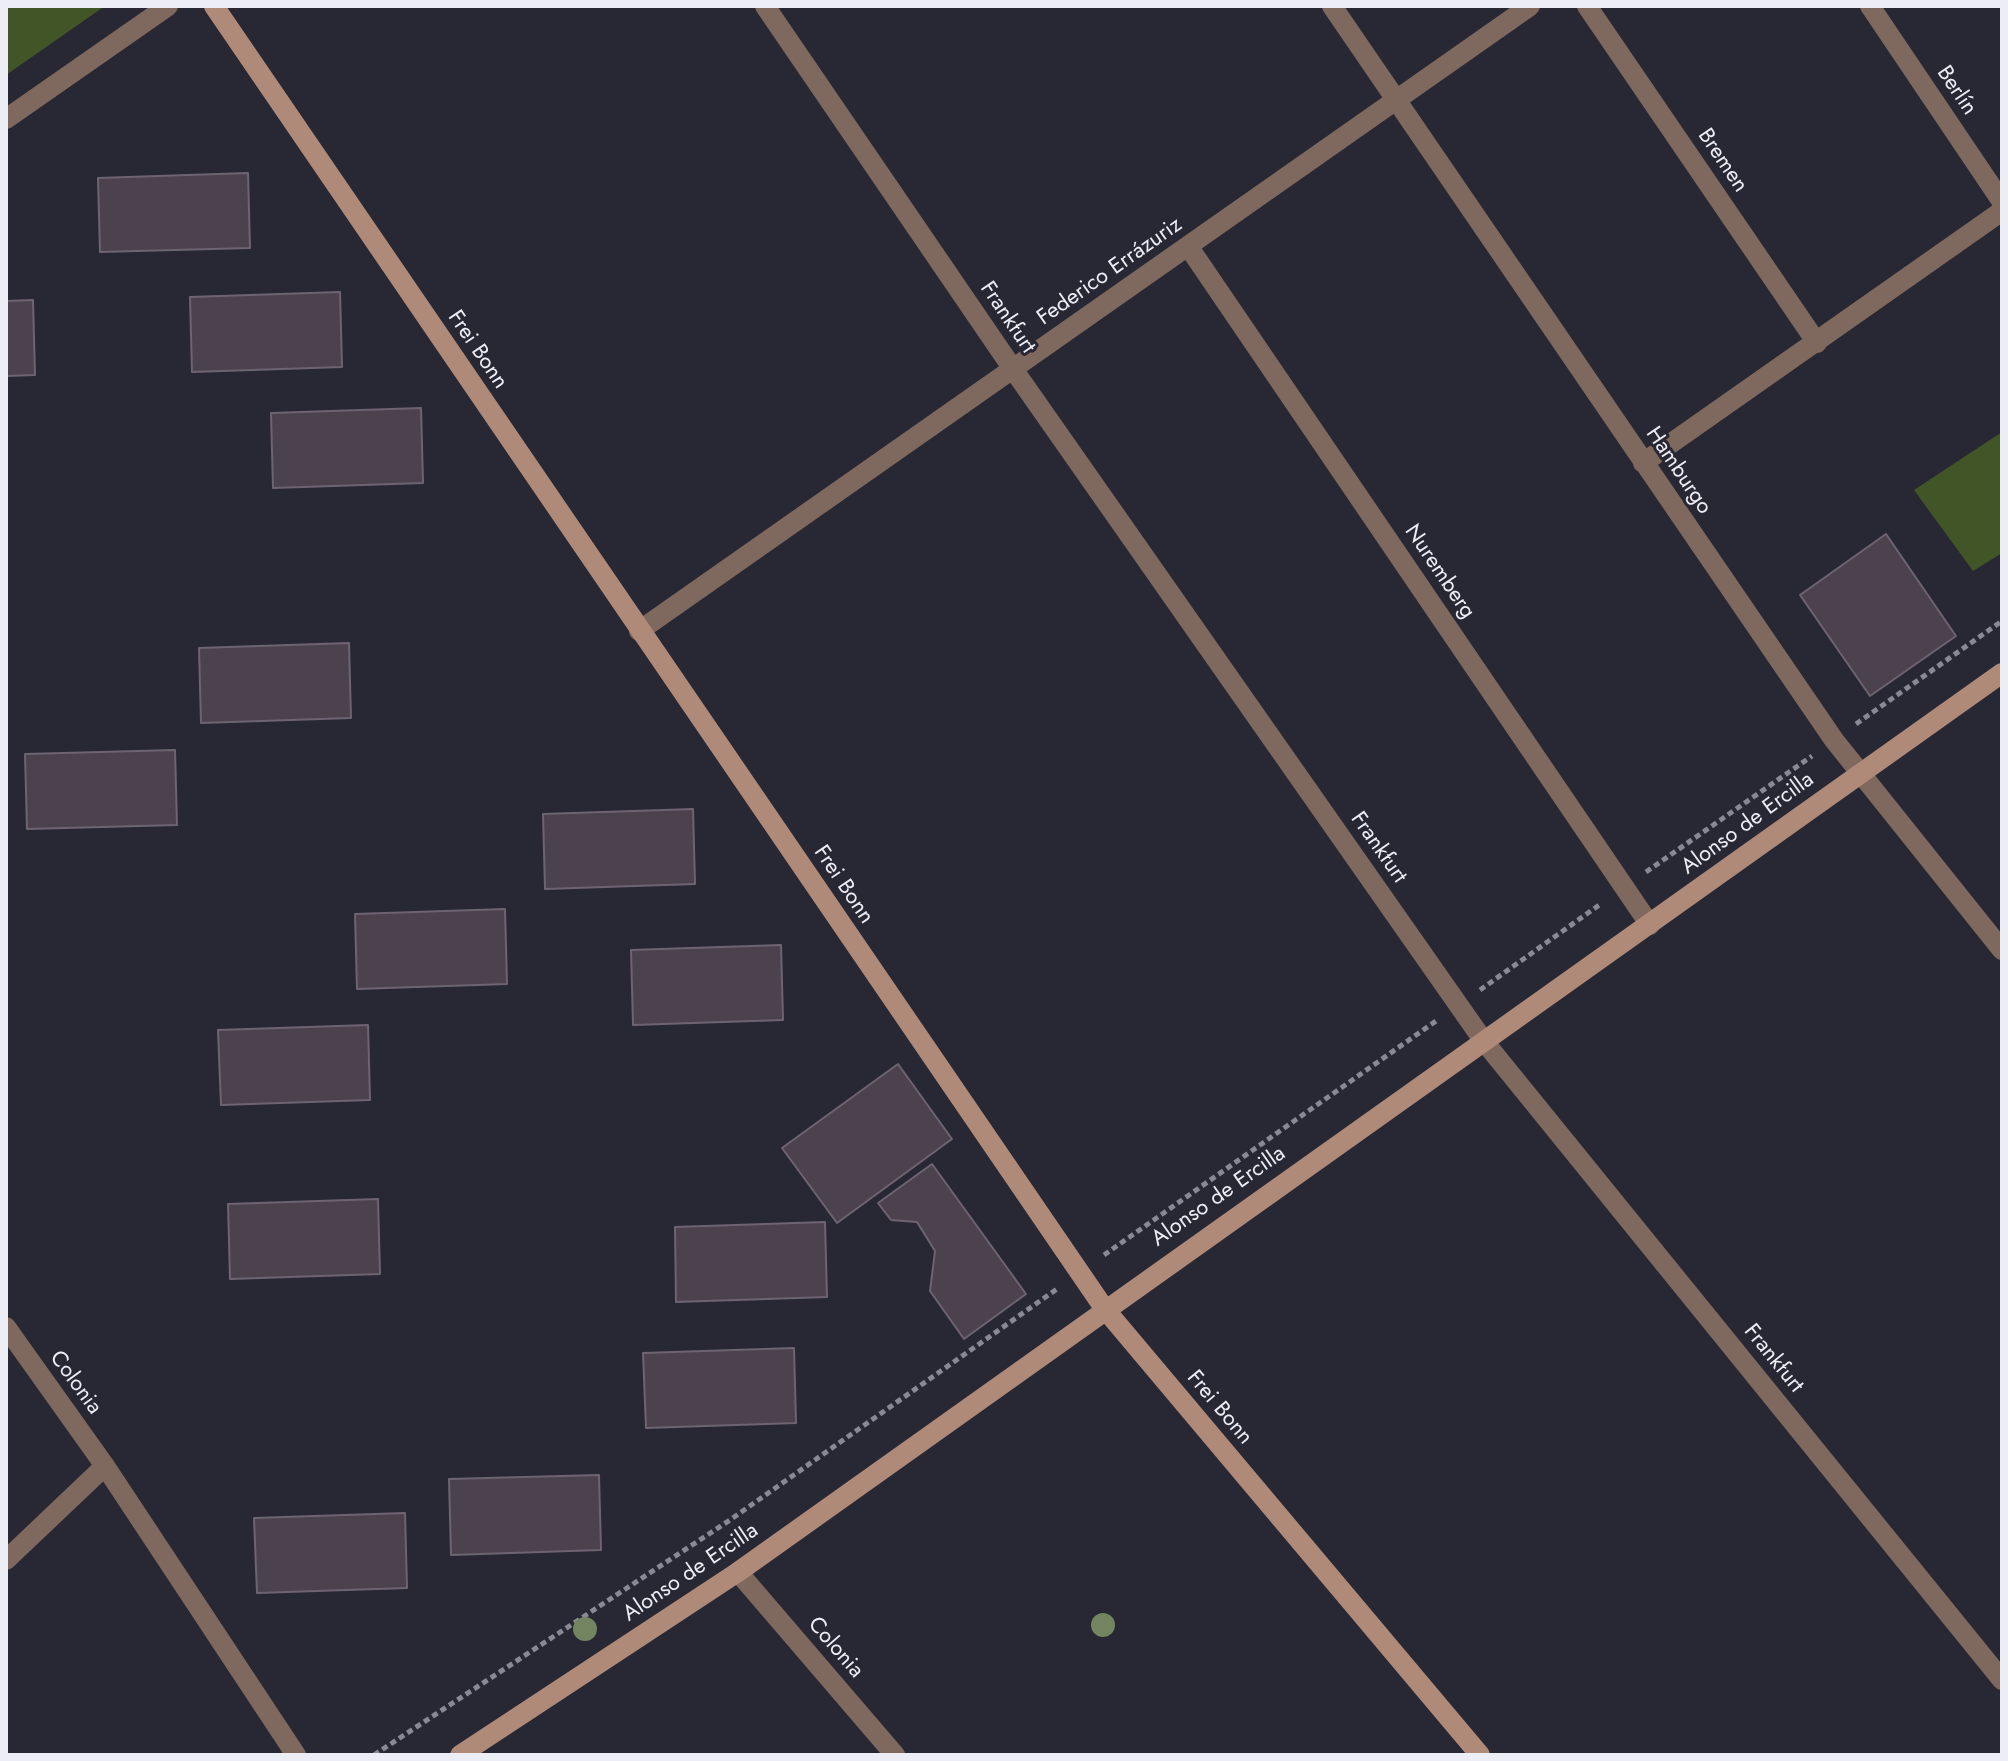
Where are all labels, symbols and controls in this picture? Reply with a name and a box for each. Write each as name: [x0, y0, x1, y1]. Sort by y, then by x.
street label: Berlín: [1930, 61, 1982, 121]
street label: Bremen: [1691, 124, 1753, 198]
street label: Federico Errázuriz: [1033, 212, 1187, 332]
street label: Frankfurt: [974, 277, 1040, 359]
street label: Frei Bonn: [441, 306, 513, 394]
street label: Hamburgo: [1639, 422, 1717, 520]
street label: Nuremberg: [1398, 520, 1480, 624]
street label: Alonso de Ercilla: [1677, 767, 1819, 881]
street label: Frankfurt: [1344, 807, 1412, 889]
street label: Frei Bonn: [807, 841, 879, 929]
street label: Alonso de Ercilla: [1147, 1141, 1291, 1253]
street label: Frankfurt: [1737, 1319, 1809, 1399]
street label: Colonia: [43, 1346, 107, 1420]
street label: Frei Bonn: [1180, 1365, 1258, 1451]
street label: Alonso de Ercilla: [618, 1518, 764, 1628]
street label: Colonia: [801, 1612, 869, 1684]

